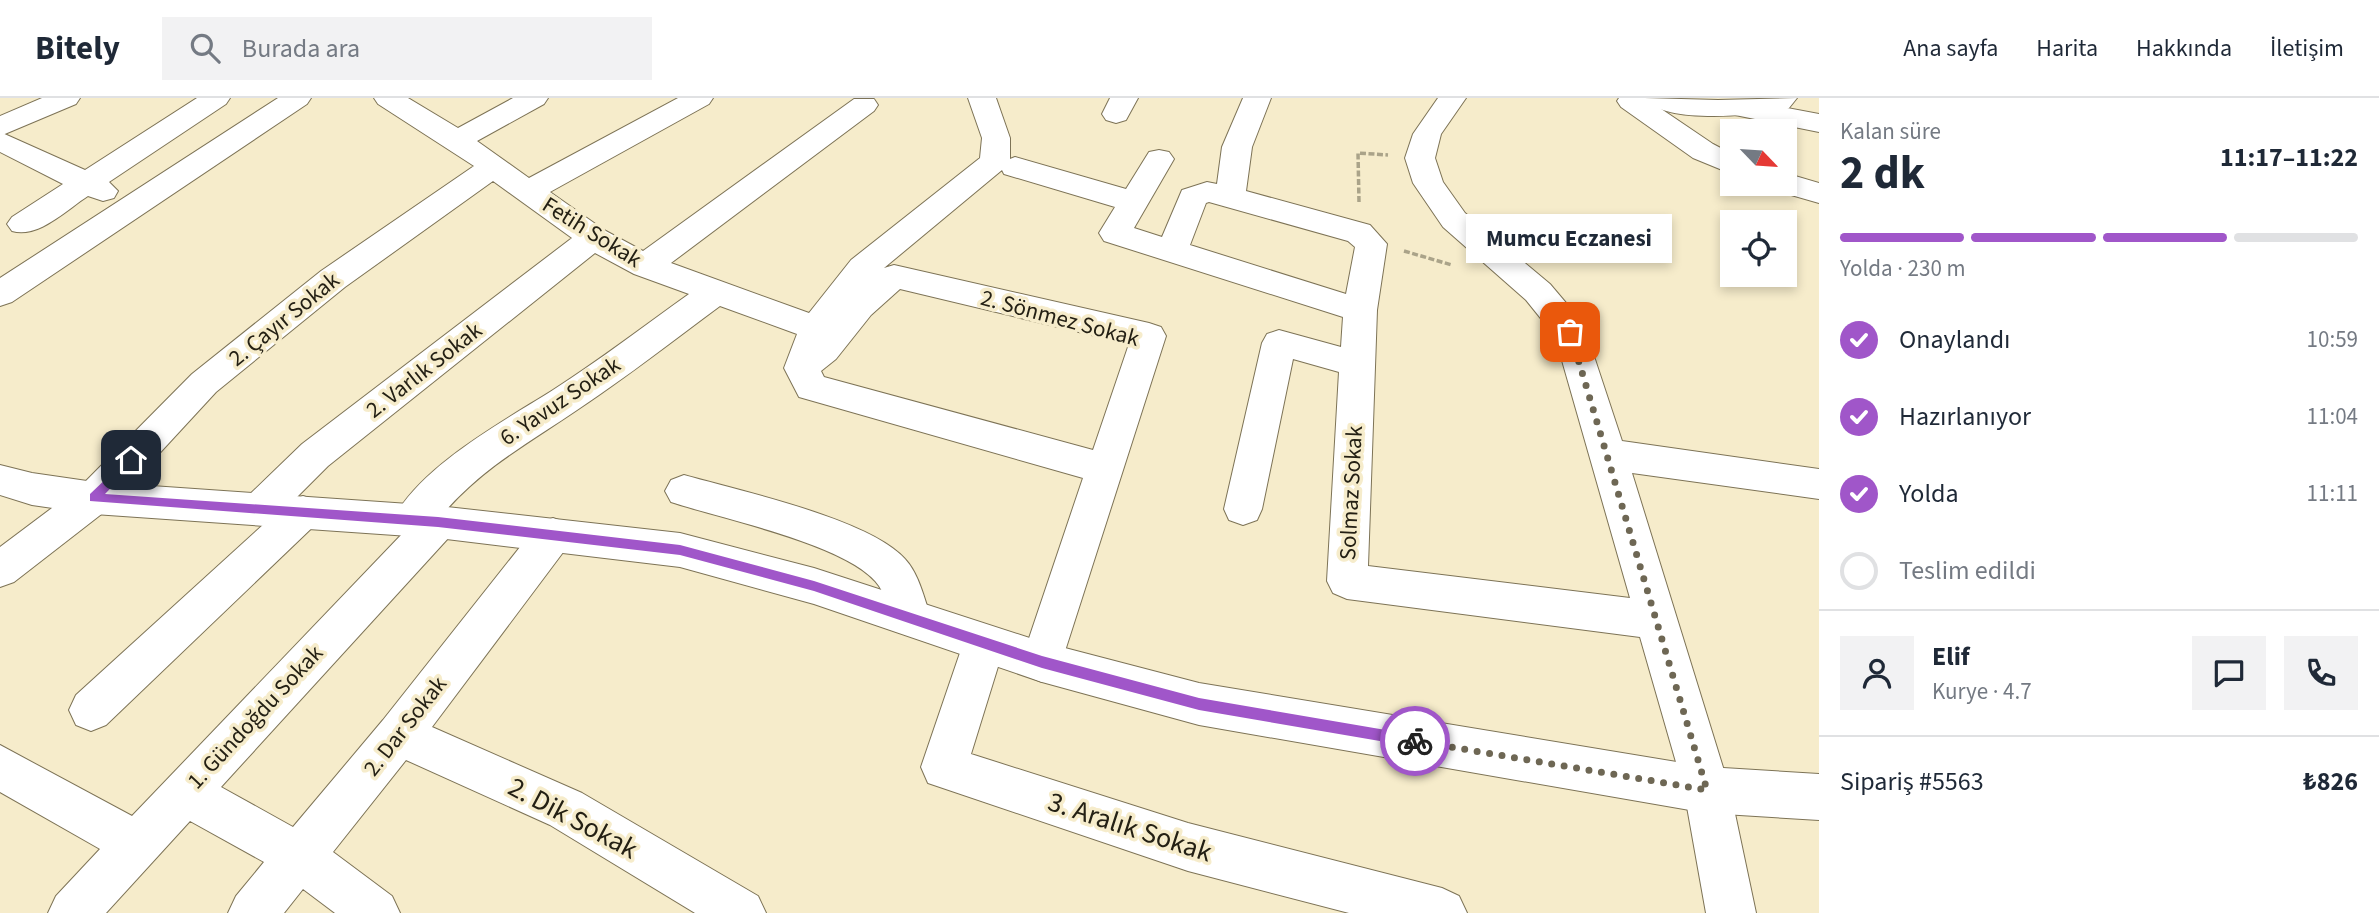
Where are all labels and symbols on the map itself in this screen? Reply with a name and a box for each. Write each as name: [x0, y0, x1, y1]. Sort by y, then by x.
north arrow: [1720, 119, 1797, 196]
street label: Fetih Sokak: [536, 188, 649, 276]
callout: Mumcu Eczanesi: [1467, 213, 1673, 262]
street label: 2. Çayır Sokak: [221, 264, 347, 374]
street label: 2. Sönmez Sokak: [977, 281, 1143, 355]
pin: [1540, 302, 1600, 362]
street label: 2. Varlık Sokak: [359, 314, 489, 426]
street label: 6. Yavuz Sokak: [493, 348, 627, 454]
street label: Solmaz Sokak: [1331, 424, 1371, 561]
pin: [101, 430, 161, 490]
street label: 1. Gündoğdu Sokak: [179, 637, 331, 796]
street label: 2. Dar Sokak: [355, 668, 455, 783]
courier: [1380, 706, 1450, 776]
street label: 2. Dik Sokak: [501, 767, 645, 869]
street label: 3. Aralık Sokak: [1043, 782, 1217, 872]

